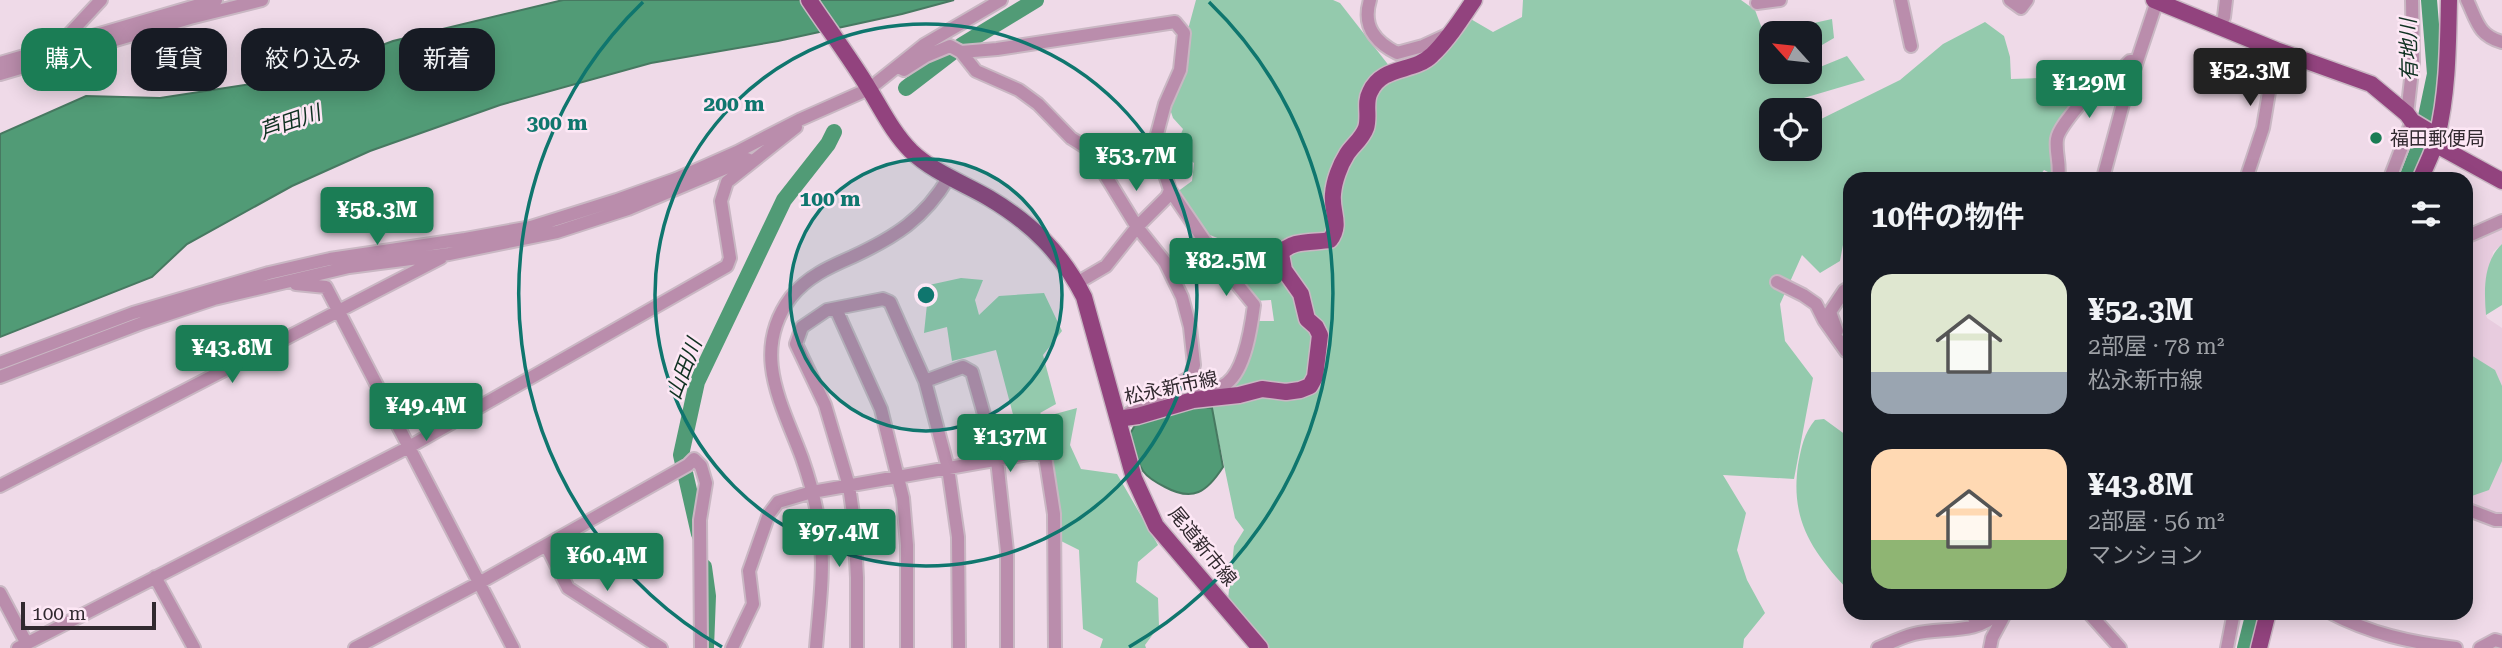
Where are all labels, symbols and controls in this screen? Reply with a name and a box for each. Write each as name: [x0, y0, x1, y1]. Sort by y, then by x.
water label: 有地川: [2396, 16, 2422, 82]
north arrow: [1759, 21, 1822, 84]
map controls: [1759, 21, 1822, 161]
chip: 購入: [21, 28, 117, 91]
chip: 賃貸: [131, 28, 227, 91]
chip: 絞り込み: [241, 28, 385, 91]
chip: 新着: [399, 28, 495, 91]
pin: ¥52.3M: [2193, 48, 2307, 108]
text: ¥52.3M: [2210, 57, 2290, 84]
pin: ¥129M: [2040, 60, 2138, 120]
text: ¥129M: [2052, 69, 2126, 96]
text: 200 m: [704, 92, 764, 116]
button: locate: [1759, 98, 1822, 161]
water label: 芦田川: [256, 100, 326, 144]
text: 300 m: [527, 111, 587, 135]
place label: 福田郵便局: [2390, 127, 2485, 150]
marker: 福田郵便局: [2368, 130, 2384, 146]
pin: ¥53.7M: [1079, 134, 1193, 193]
text: ¥53.7M: [1096, 142, 1176, 169]
text: 100 m: [800, 187, 860, 211]
pin: ¥58.3M: [320, 188, 434, 247]
icon: filters: [2407, 195, 2445, 233]
text: ¥58.3M: [337, 196, 417, 223]
text: 10件の物件: [1871, 199, 2025, 234]
pin: ¥82.5M: [1169, 238, 1283, 298]
text: ¥82.5M: [1186, 247, 1266, 274]
centre of rings: [914, 283, 938, 307]
text: ¥52.3M: [2088, 292, 2194, 327]
icon: home: [1927, 302, 2011, 386]
pin: ¥43.8M: [175, 326, 289, 385]
water label: 山田川: [662, 333, 707, 403]
text: 2部屋 · 78 m²: [2088, 333, 2224, 360]
text: ¥43.8M: [192, 334, 272, 361]
street label: 松永新市線: [1122, 366, 1220, 409]
text: 松永新市線: [2088, 367, 2203, 394]
pin: ¥49.4M: [369, 384, 483, 443]
text: ¥49.4M: [386, 392, 466, 419]
pin: ¥137M: [961, 414, 1059, 474]
text: ¥137M: [973, 423, 1047, 450]
text: ¥43.8M: [2088, 467, 2194, 502]
icon: home: [1927, 477, 2011, 561]
street label: 尾道新市線: [1164, 502, 1241, 590]
text: 2部屋 · 56 m²: [2088, 508, 2224, 535]
pin: ¥97.4M: [782, 510, 896, 569]
text: ¥97.4M: [799, 518, 879, 545]
pin: ¥60.4M: [550, 534, 664, 593]
text: ¥60.4M: [567, 542, 647, 569]
text: マンション: [2088, 542, 2203, 569]
scale bar: [21, 599, 156, 631]
text: 100 m: [32, 602, 86, 625]

